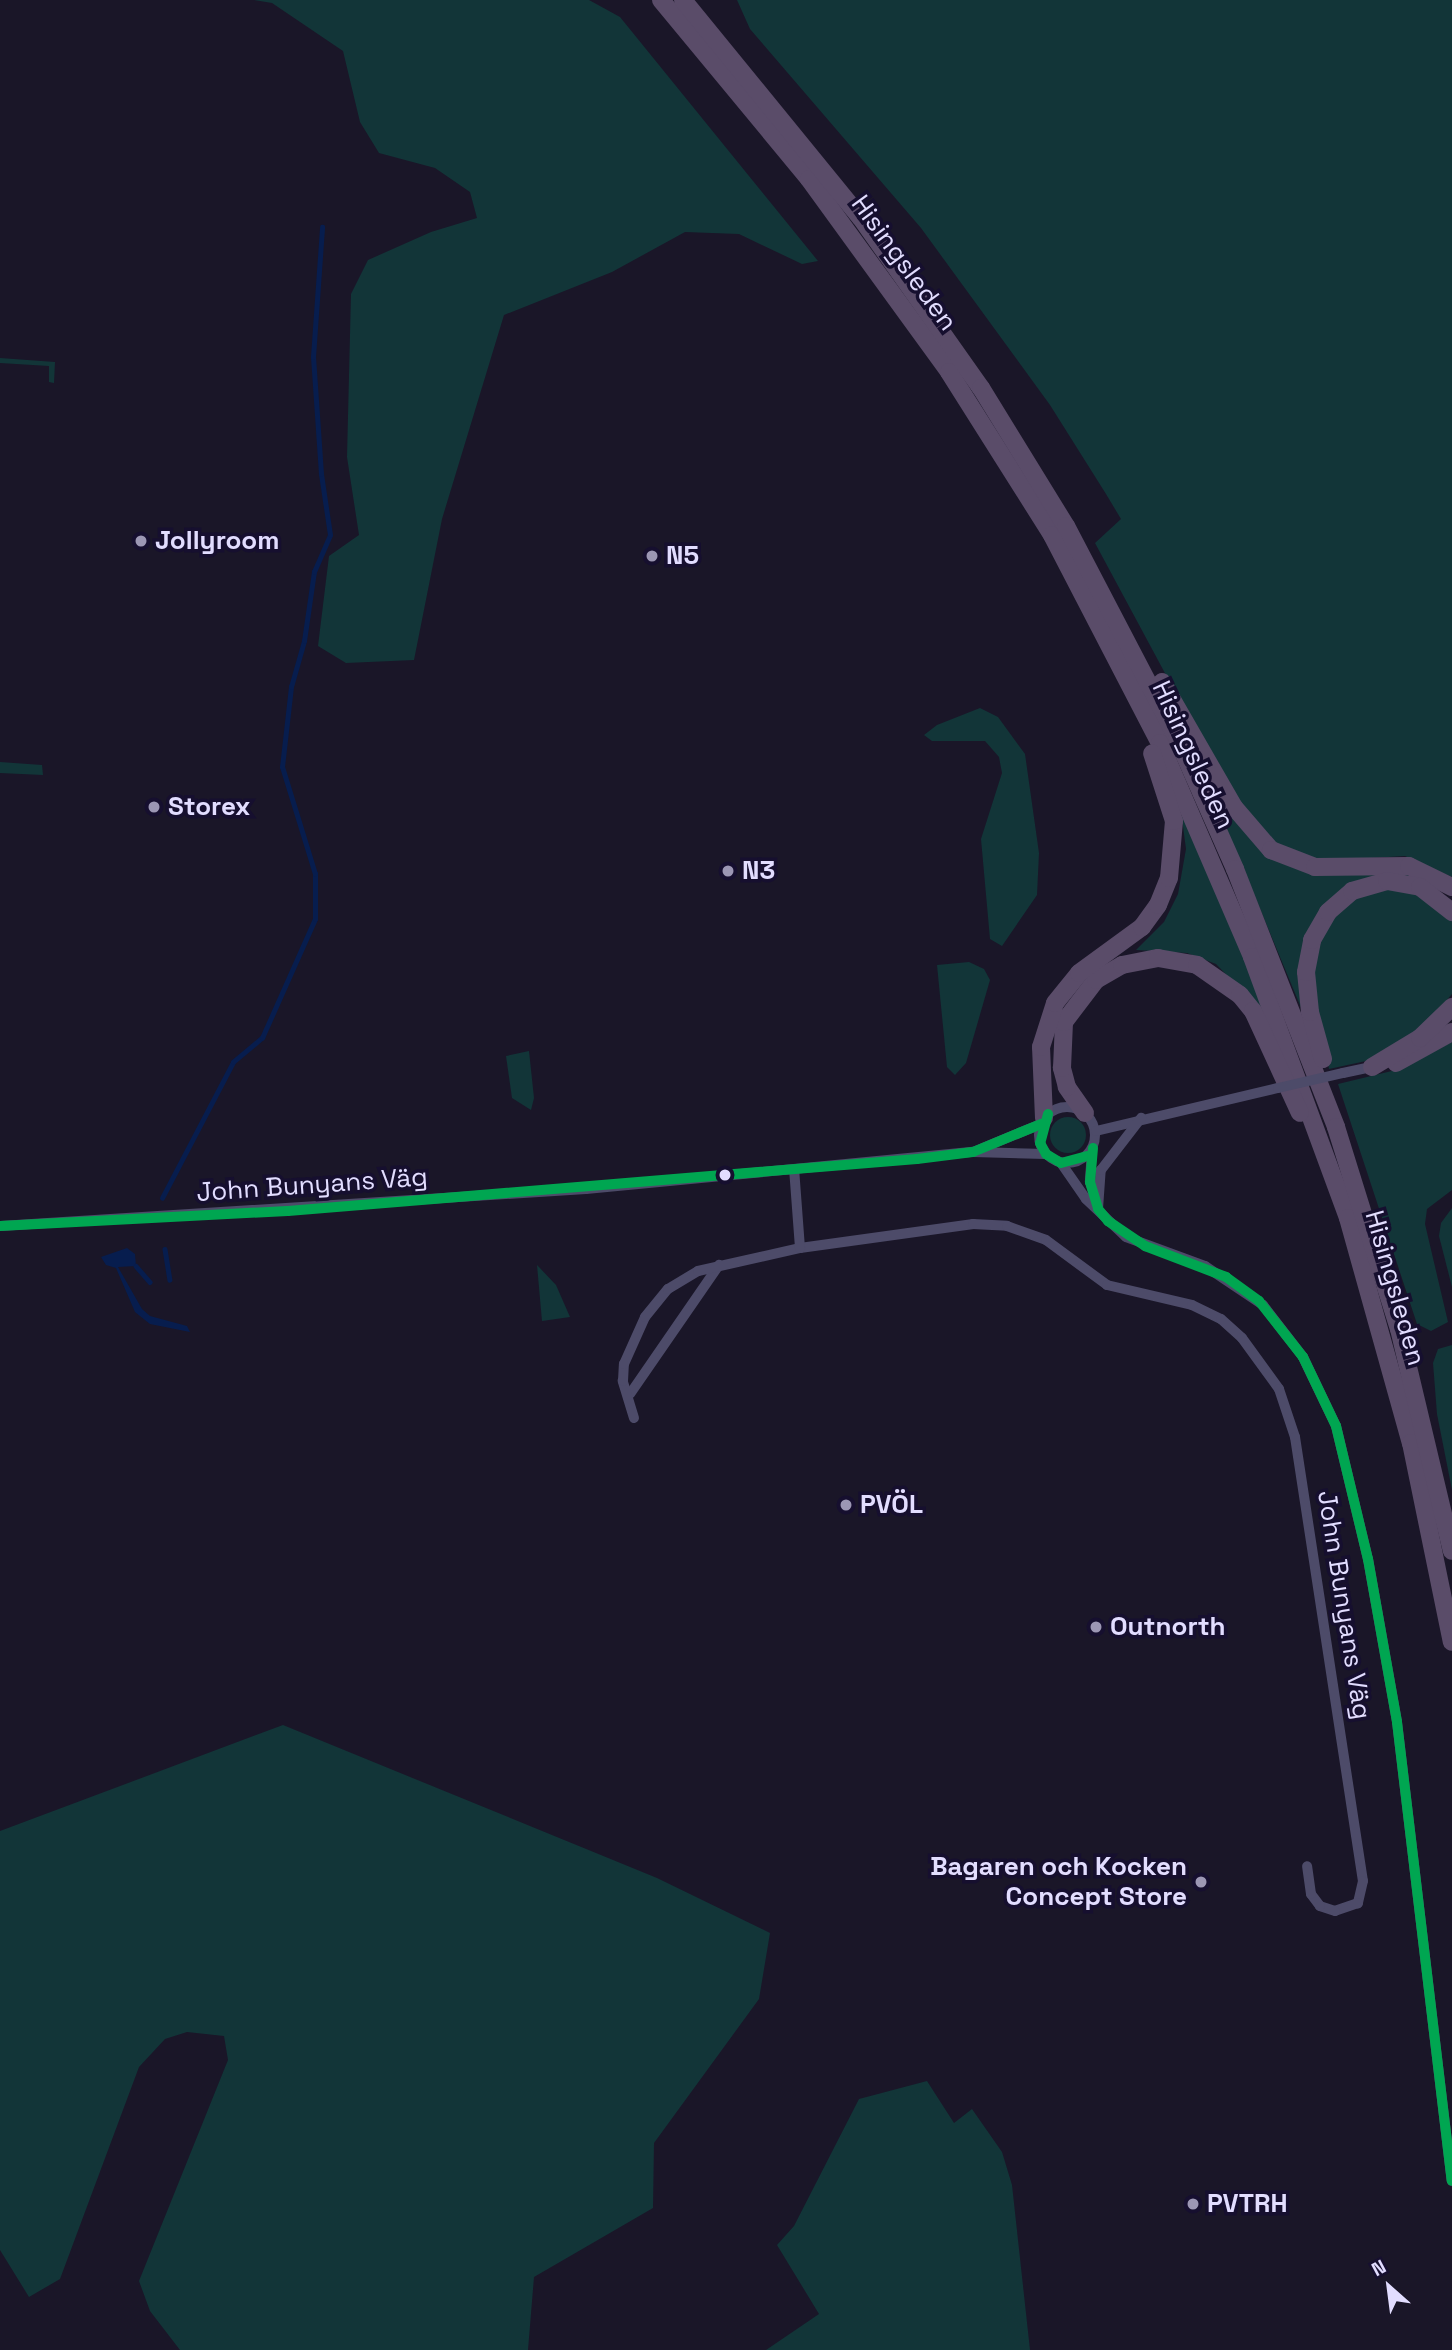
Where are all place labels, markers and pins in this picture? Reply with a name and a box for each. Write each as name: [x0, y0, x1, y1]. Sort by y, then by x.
place label: Jollyroom: [155, 525, 279, 557]
marker: Jollyroom: [133, 533, 149, 549]
place label: N5: [666, 540, 699, 572]
marker: N5: [644, 548, 660, 564]
place label: Storex: [168, 791, 250, 823]
marker: Storex: [146, 799, 162, 815]
place label: N3: [742, 855, 775, 887]
marker: N3: [720, 863, 736, 879]
unlabelled marker: [718, 1168, 732, 1182]
place label: PVÖL: [860, 1489, 923, 1521]
marker: PVÖL: [838, 1497, 854, 1513]
place label: Outnorth: [1110, 1611, 1226, 1643]
marker: Outnorth: [1088, 1619, 1104, 1635]
place label: Bagaren och Kocken Concept Store: [930, 1851, 1187, 1912]
marker: Bagaren och Kocken Concept Store: [1193, 1874, 1209, 1890]
place label: PVTRH: [1207, 2188, 1287, 2220]
marker: PVTRH: [1185, 2196, 1201, 2212]

